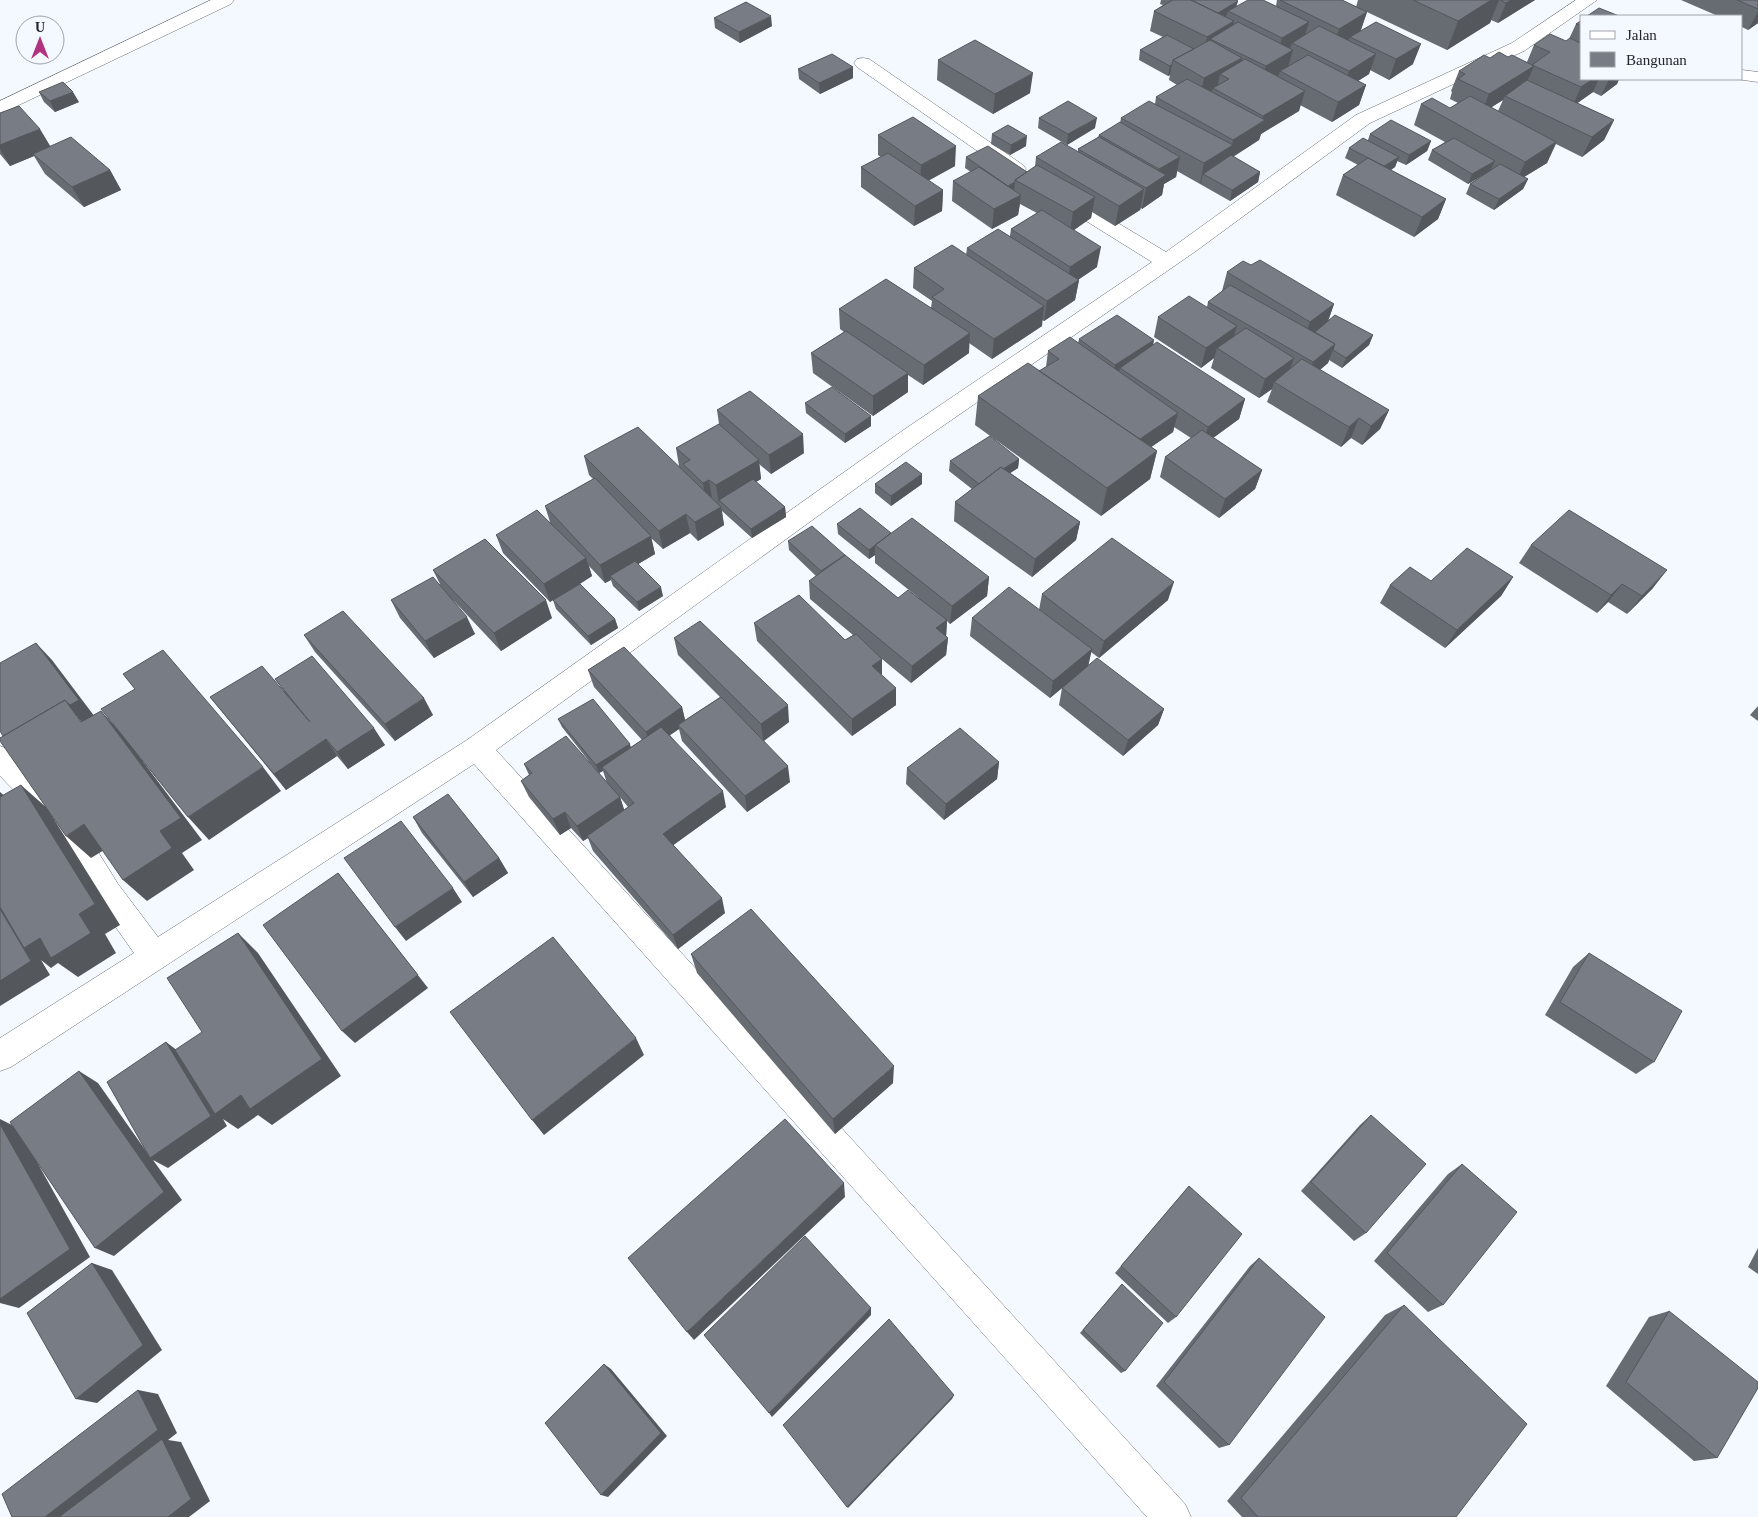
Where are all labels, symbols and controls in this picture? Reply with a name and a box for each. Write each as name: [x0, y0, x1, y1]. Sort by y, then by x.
north arrow: [15, 15, 65, 65]
legend: [1580, 15, 1743, 80]
text: U: [35, 20, 45, 35]
text: Jalan: [1626, 27, 1657, 43]
text: Bangunan: [1626, 52, 1687, 68]

